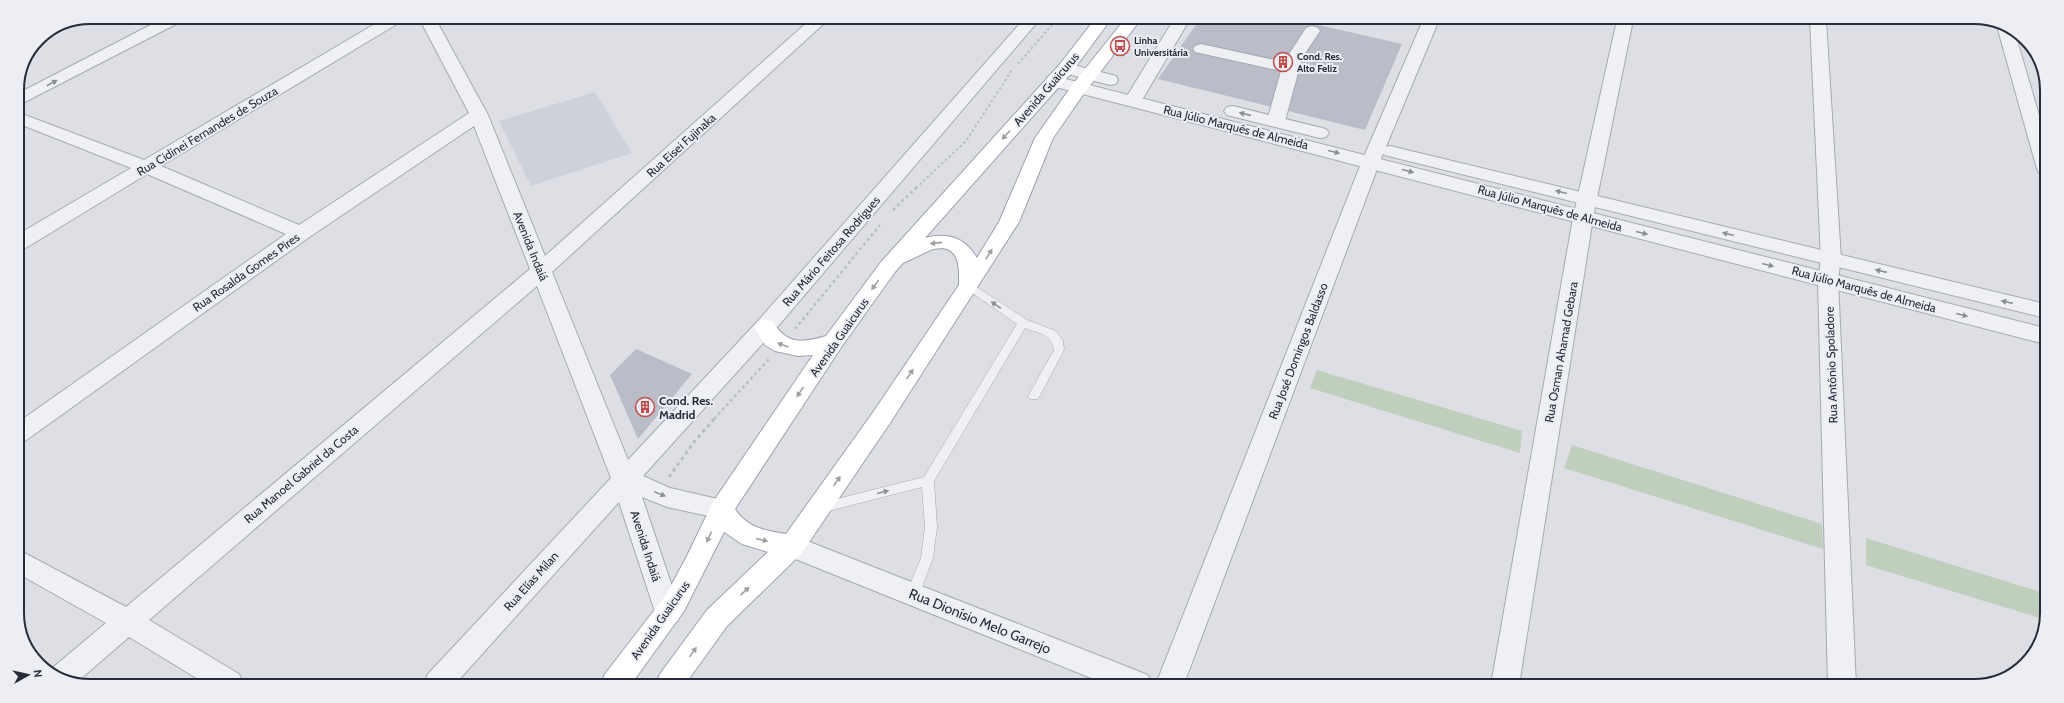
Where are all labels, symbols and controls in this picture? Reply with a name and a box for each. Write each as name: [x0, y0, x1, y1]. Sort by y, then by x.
place label: Linha Universitária: [1134, 34, 1188, 59]
bus stop icon: Linha Universitária: [1109, 35, 1131, 57]
street label: Avenida Guaicurus: [1010, 49, 1082, 129]
place label: Cond. Res. Alto Feliz: [1297, 50, 1342, 75]
building icon: Cond. Res. Alto Feliz: [1272, 51, 1294, 73]
one-way arrow: [46, 80, 57, 87]
street label: Rua Cidinei Fernandes de Souza: [134, 83, 280, 179]
street label: Rua Júlio Marquês de Almeida: [1162, 102, 1310, 152]
street label: Rua Eisei Fujinaka: [643, 110, 719, 180]
one-way arrow: [1239, 110, 1251, 116]
one-way arrow: [1002, 130, 1011, 140]
one-way arrow: [1327, 149, 1340, 155]
one-way arrow: [1402, 168, 1414, 174]
street label: Rua Júlio Marquês de Almeida: [1476, 181, 1624, 235]
one-way arrow: [1554, 189, 1567, 195]
street label: Rua Mário Feitosa Rodrigues: [779, 193, 883, 309]
street label: Avenida Indaiá: [510, 209, 552, 283]
street label: Rua Rosalda Gomes Pires: [190, 229, 302, 315]
one-way arrow: [1636, 230, 1648, 236]
one-way arrow: [1721, 230, 1734, 236]
one-way arrow: [930, 240, 942, 246]
one-way arrow: [985, 248, 993, 259]
one-way arrow: [1762, 262, 1774, 268]
street label: Rua Júlio Marquês de Almeida: [1790, 262, 1938, 316]
one-way arrow: [1875, 268, 1887, 274]
one-way arrow: [871, 280, 879, 291]
street label: Rua José Domingos Baldasso: [1265, 280, 1331, 421]
street label: Rua Osman Ahamad Gebara: [1541, 280, 1581, 424]
street label: Avenida Guaicurus: [806, 295, 872, 379]
one-way arrow: [2001, 298, 2014, 304]
one-way arrow: [990, 301, 1001, 309]
street label: Rua Antônio Spoladore: [1821, 306, 1841, 424]
one-way arrow: [1956, 312, 1968, 318]
one-way arrow: [777, 342, 789, 348]
one-way arrow: [906, 369, 914, 379]
one-way arrow: [796, 387, 804, 397]
place label: Cond. Res. Madrid: [659, 393, 713, 422]
building icon: Cond. Res. Madrid: [634, 396, 656, 418]
street label: Rua Manoel Gabriel da Costa: [241, 422, 361, 526]
one-way arrow: [833, 476, 841, 487]
one-way arrow: [877, 489, 889, 495]
one-way arrow: [654, 492, 666, 498]
street label: Avenida Indaiá: [627, 509, 665, 584]
one-way arrow: [706, 532, 712, 543]
one-way arrow: [755, 537, 768, 543]
street label: Rua Elías Milan: [500, 548, 562, 614]
street label: Avenida Guaicurus: [627, 578, 693, 662]
street label: Rua Dionísio Melo Garrejo: [906, 584, 1054, 658]
one-way arrow: [740, 586, 750, 596]
one-way arrow: [689, 646, 697, 657]
north arrow: [8, 655, 48, 695]
text: N: [30, 669, 45, 678]

